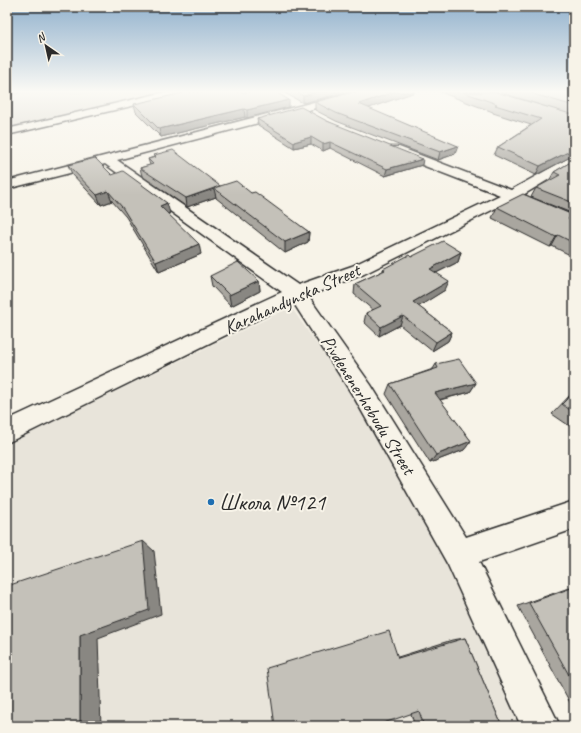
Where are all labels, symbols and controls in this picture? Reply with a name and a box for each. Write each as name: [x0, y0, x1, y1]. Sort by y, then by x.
north arrow: [26, 26, 66, 66]
text: N: [34, 29, 49, 45]
street label: Karahandynska Street: [220, 258, 365, 340]
street label: Pivdenenerhobudu Street: [316, 331, 421, 481]
place label: Школа №121: [219, 488, 327, 517]
marker: Школа №121: [206, 497, 216, 507]

